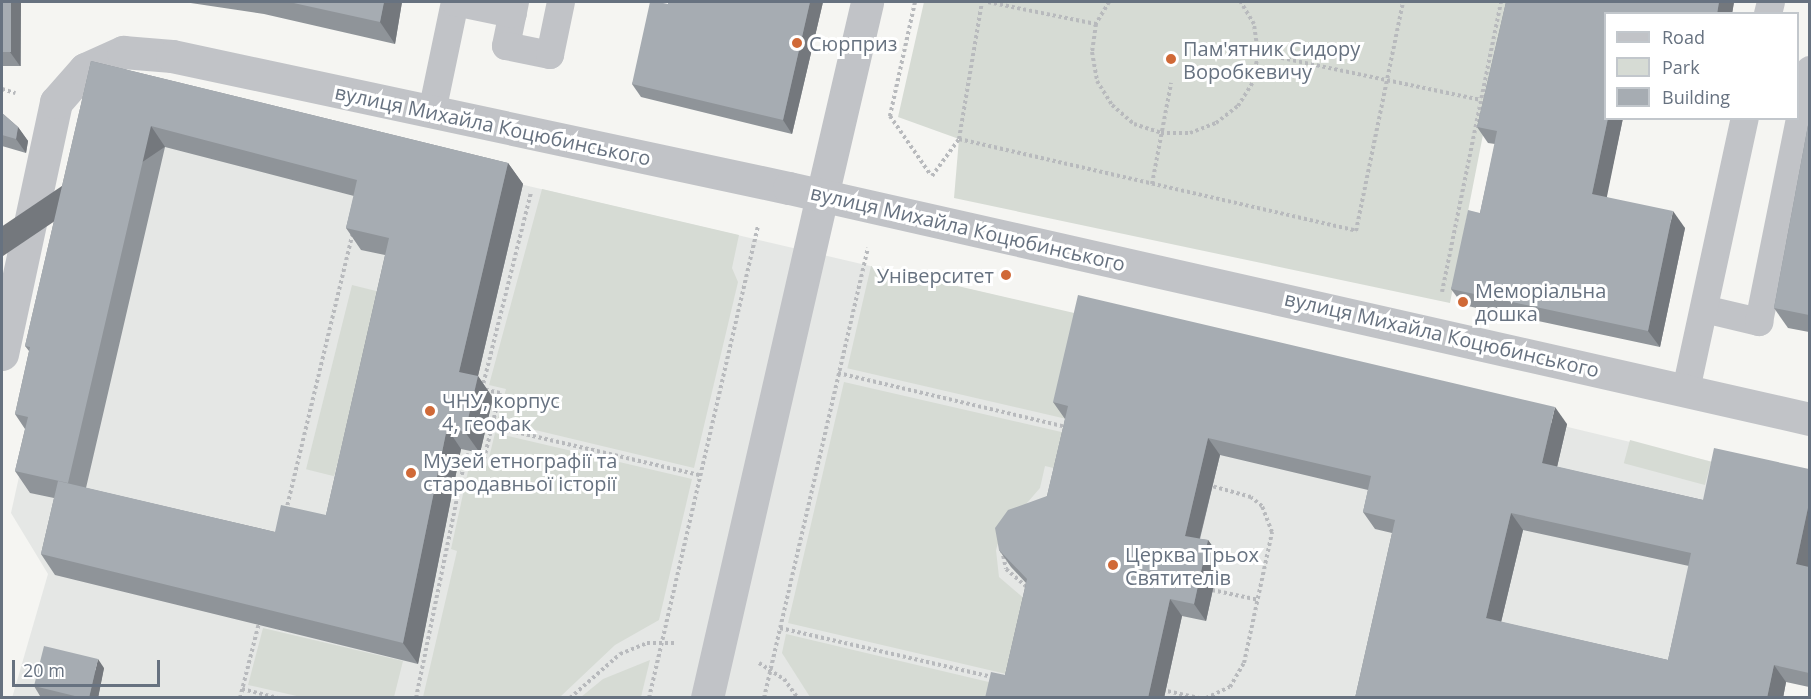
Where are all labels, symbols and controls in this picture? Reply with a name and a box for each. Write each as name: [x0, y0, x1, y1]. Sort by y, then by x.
legend: [1604, 12, 1799, 120]
text: Road: [1662, 25, 1705, 49]
place label: Сюрприз: [809, 31, 897, 55]
marker: Сюрприз: [790, 36, 804, 50]
place label: Пам'ятник Сидору Воробкевичу: [1183, 36, 1360, 83]
marker: Пам'ятник Сидору Воробкевичу: [1164, 52, 1178, 66]
text: Park: [1662, 55, 1700, 79]
street label: вулиця Михайла Коцюбинського: [333, 80, 653, 170]
text: Building: [1662, 85, 1730, 109]
street label: вулиця Михайла Коцюбинського: [808, 180, 1128, 276]
place label: Університет: [877, 263, 994, 287]
marker: Університет: [999, 268, 1013, 282]
place label: Меморіальна дошка: [1475, 278, 1606, 325]
street label: вулиця Михайла Коцюбинського: [1282, 286, 1602, 382]
marker: Меморіальна дошка: [1456, 295, 1470, 309]
place label: ЧНУ, корпус 4, геофак: [442, 388, 560, 435]
marker: ЧНУ, корпус 4, геофак: [423, 404, 437, 418]
place label: Музей етнографії та стародавньої історії: [423, 449, 617, 496]
marker: Музей етнографії та стародавньої історії: [404, 466, 418, 480]
place label: Церква Трьох Святителів: [1125, 542, 1259, 589]
marker: Церква Трьох Святителів: [1106, 558, 1120, 572]
scale bar: [15, 648, 164, 686]
text: 20 m: [23, 658, 65, 682]

